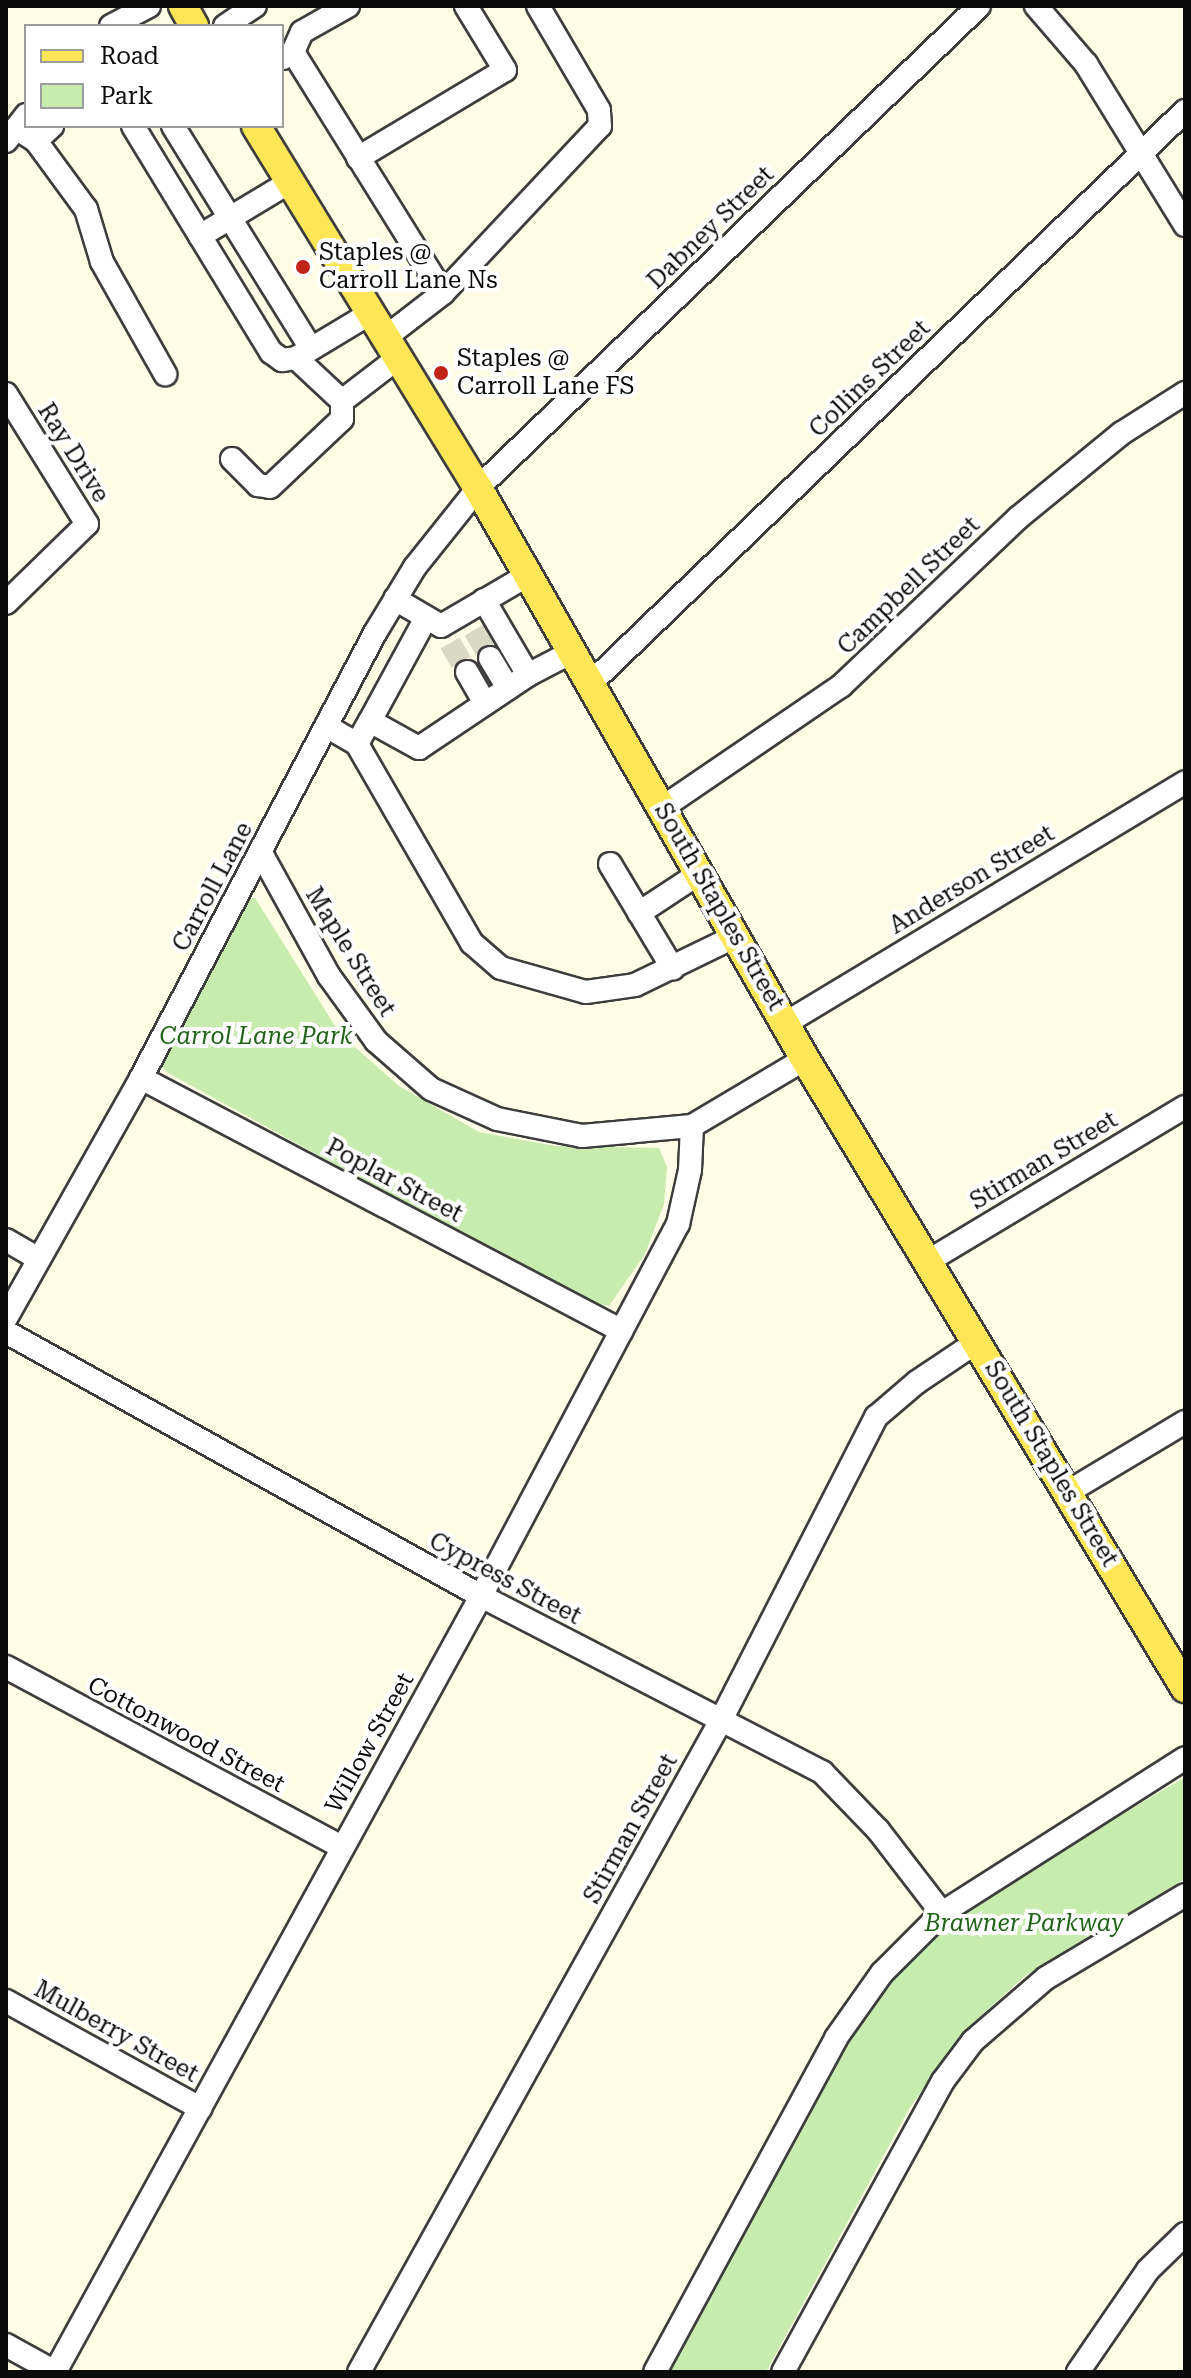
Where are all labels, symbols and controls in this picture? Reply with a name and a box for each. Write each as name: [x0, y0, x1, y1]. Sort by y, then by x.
legend: [24, 24, 284, 128]
text: Road: [100, 42, 159, 70]
text: Park: [100, 82, 153, 110]
street label: Dabney Street: [642, 160, 780, 296]
place label: Staples @ Carroll Lane Ns: [319, 239, 498, 295]
marker: Staples @ Carroll Lane Ns: [294, 258, 312, 276]
street label: Collins Street: [804, 314, 936, 444]
place label: Staples @ Carroll Lane FS: [457, 345, 635, 401]
marker: Staples @ Carroll Lane FS: [432, 364, 450, 382]
street label: Ray Drive: [31, 398, 115, 508]
street label: Campbell Street: [832, 511, 986, 661]
street label: South Staples Street: [648, 798, 790, 1016]
street label: Carroll Lane: [167, 818, 259, 956]
street label: Anderson Street: [884, 819, 1060, 941]
street label: Maple Street: [299, 882, 401, 1022]
park label: Carrol Lane Park: [160, 1023, 352, 1051]
street label: Stirman Street: [965, 1106, 1123, 1216]
street label: Poplar Street: [321, 1133, 467, 1229]
street label: South Staples Street: [978, 1356, 1124, 1572]
street label: Cypress Street: [424, 1527, 586, 1631]
street label: Willow Street: [320, 1668, 420, 1818]
street label: Cottonwood Street: [83, 1671, 289, 1799]
street label: Stirman Street: [578, 1749, 684, 1909]
park label: Brawner Parkway: [925, 1910, 1123, 1938]
street label: Mulberry Street: [29, 1975, 203, 2089]

